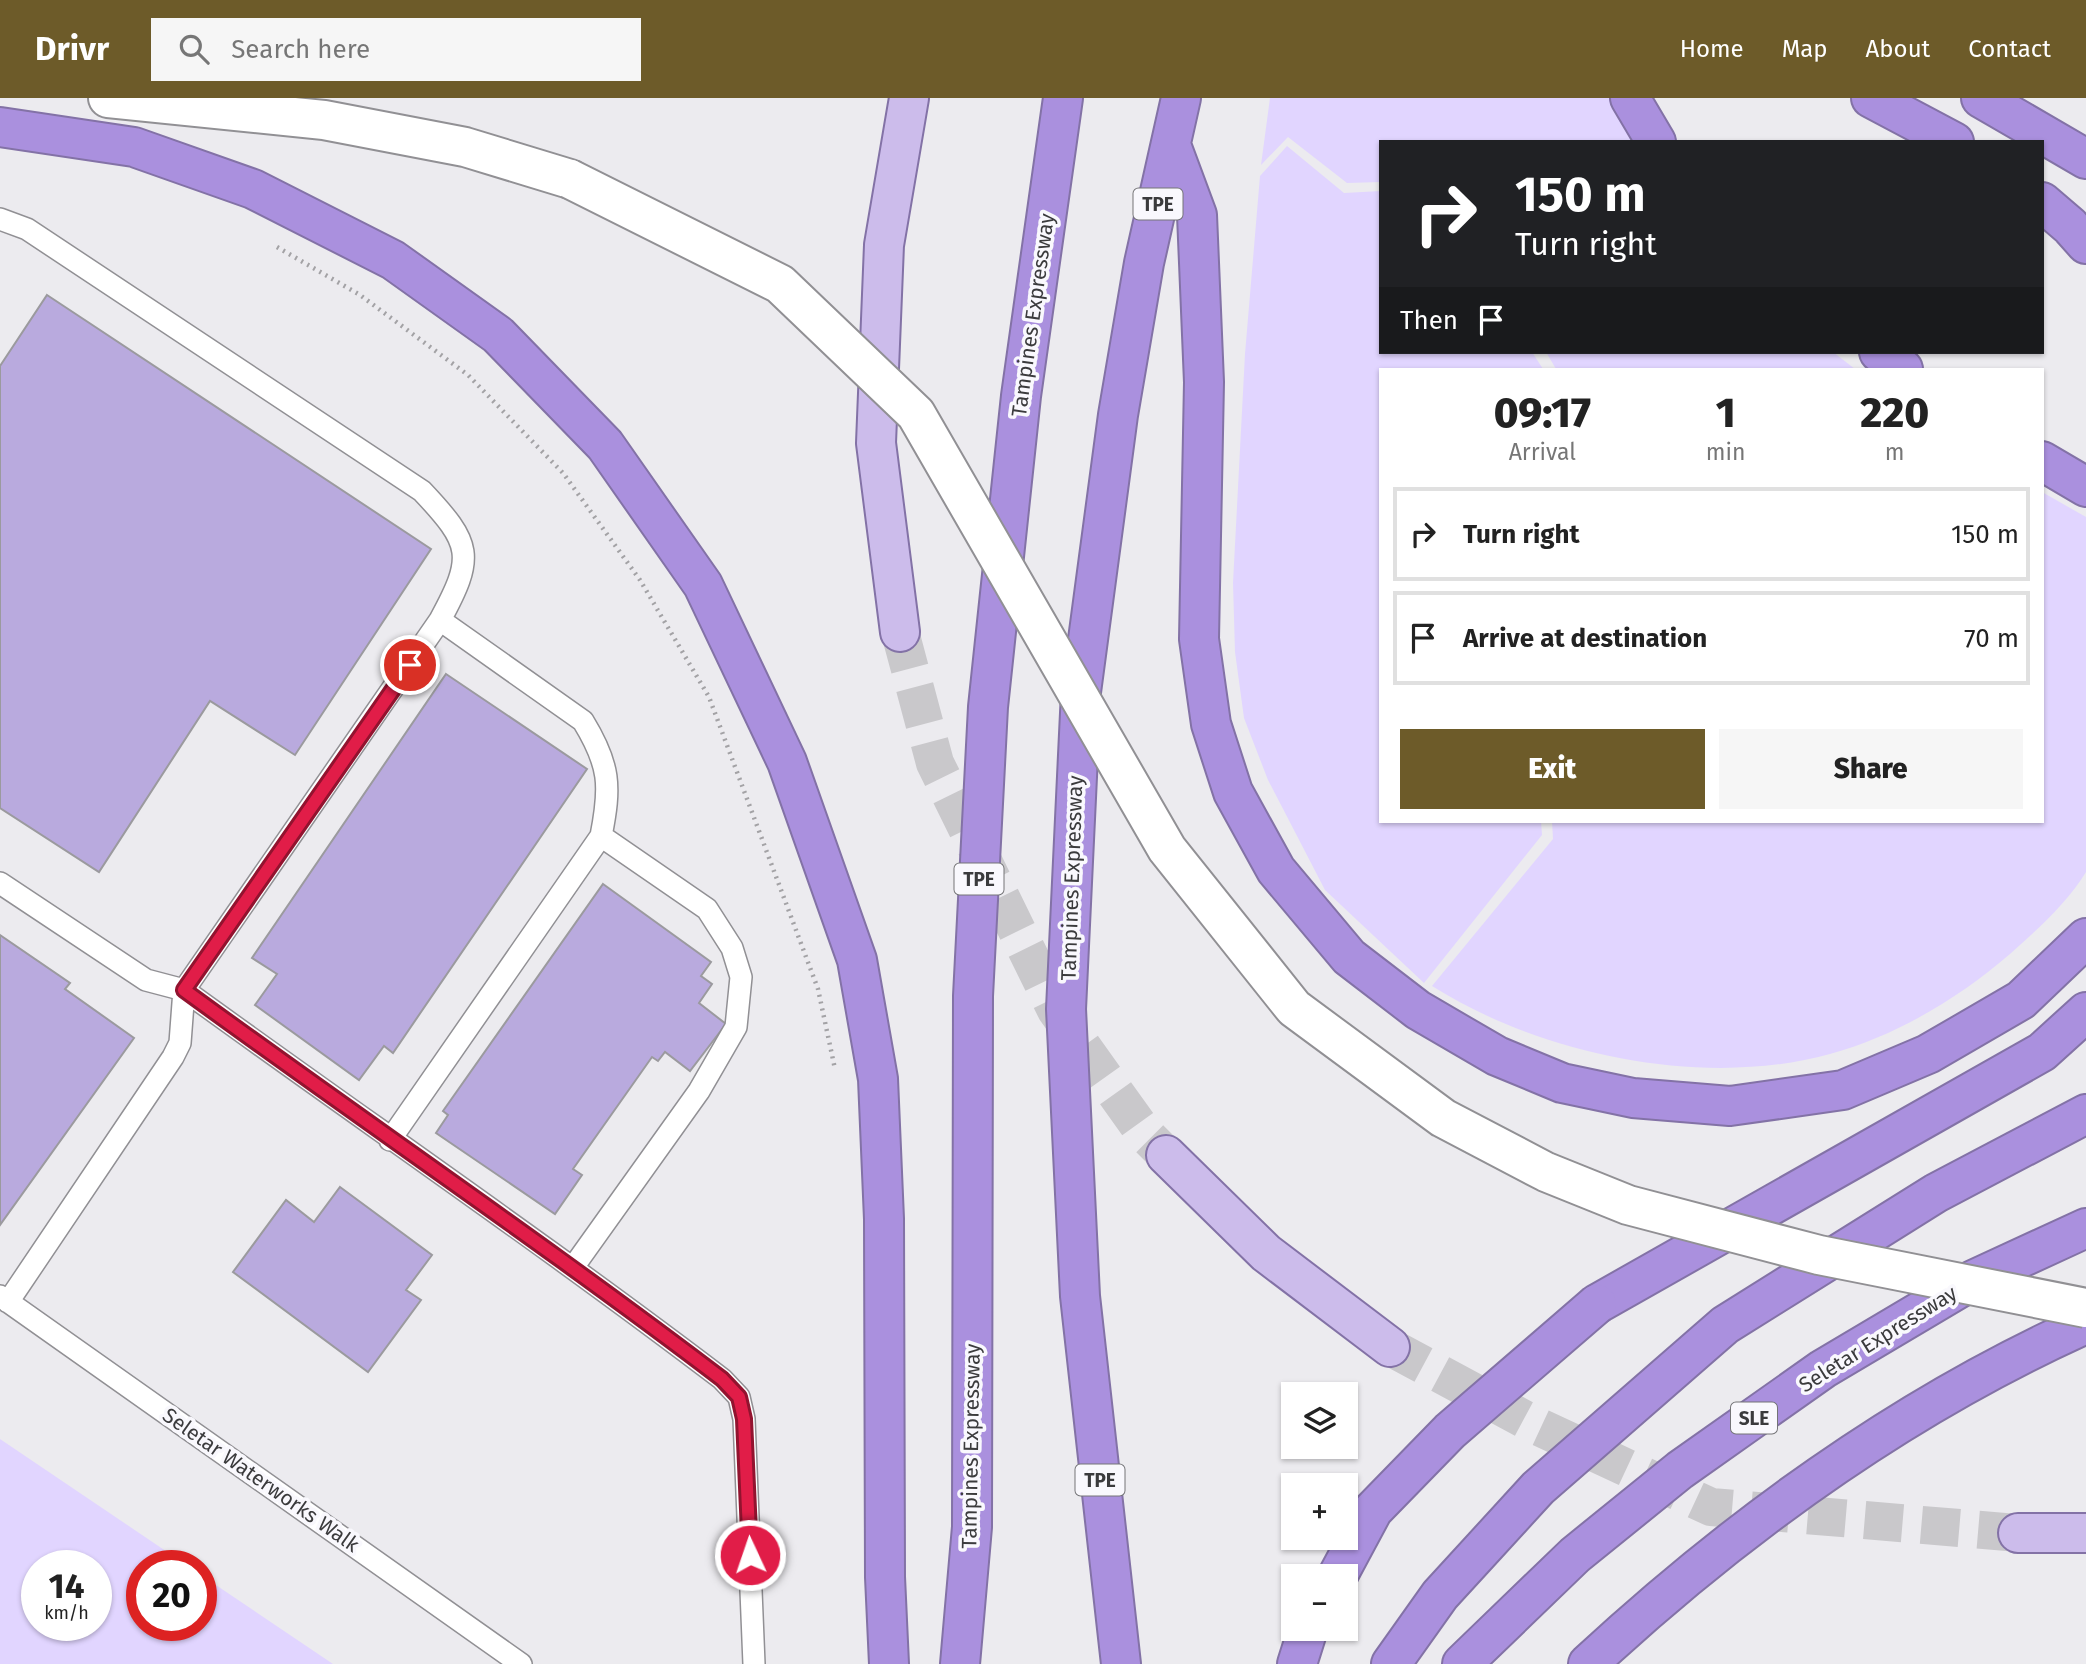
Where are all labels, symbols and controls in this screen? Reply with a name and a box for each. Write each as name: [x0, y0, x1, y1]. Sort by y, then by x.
search box: [151, 18, 641, 81]
text: Drivr: [35, 29, 109, 69]
icon: search: [175, 30, 213, 68]
text: Search here: [231, 34, 370, 65]
text: Home: [1680, 35, 1744, 63]
text: Map: [1782, 35, 1828, 63]
text: About: [1866, 35, 1930, 63]
text: Contact: [1968, 35, 2051, 63]
text: 150 m: [1515, 165, 1646, 224]
icon: right: [1400, 168, 1491, 259]
road number: TPE: [1134, 188, 1182, 220]
street label: Tampines Expressway: [1006, 211, 1060, 418]
text: Turn right: [1515, 225, 1657, 263]
icon: arrive: [1472, 301, 1510, 339]
text: Then: [1400, 305, 1458, 336]
text: 09:17: [1494, 388, 1591, 438]
text: 1: [1716, 388, 1736, 438]
text: 220: [1860, 388, 1929, 438]
text: Arrival: [1509, 438, 1576, 466]
text: min: [1706, 438, 1745, 466]
text: m: [1885, 438, 1905, 466]
icon: right: [1404, 515, 1442, 553]
text: Turn right: [1463, 519, 1580, 550]
text: 150 m: [1951, 519, 2019, 550]
icon: arrive: [1404, 619, 1442, 657]
text: Arrive at destination: [1463, 623, 1707, 654]
text: 70 m: [1964, 623, 2019, 654]
pin: [380, 635, 440, 695]
icon: arrive: [391, 646, 429, 684]
button: Exit: [1400, 729, 1705, 809]
button: Share: [1719, 729, 2023, 809]
street label: Tampines Expressway: [1055, 774, 1089, 981]
road number: TPE: [954, 864, 1004, 894]
street label: Seletar Expressway: [1794, 1280, 1962, 1398]
street label: Tampines Expressway: [956, 1343, 986, 1549]
map controls: [1281, 1382, 1358, 1641]
button: layers: [1281, 1382, 1358, 1459]
street label: Seletar Waterworks Walk: [158, 1402, 365, 1558]
road number: SLE: [1731, 1402, 1777, 1434]
road number: TPE: [1076, 1464, 1124, 1496]
button: +: [1281, 1473, 1358, 1550]
position arrow: [713, 1518, 787, 1592]
speed limit sign: 20: [126, 1550, 217, 1641]
button: −: [1281, 1564, 1358, 1641]
text: 14: [48, 1565, 85, 1607]
text: km/h: [44, 1602, 89, 1624]

